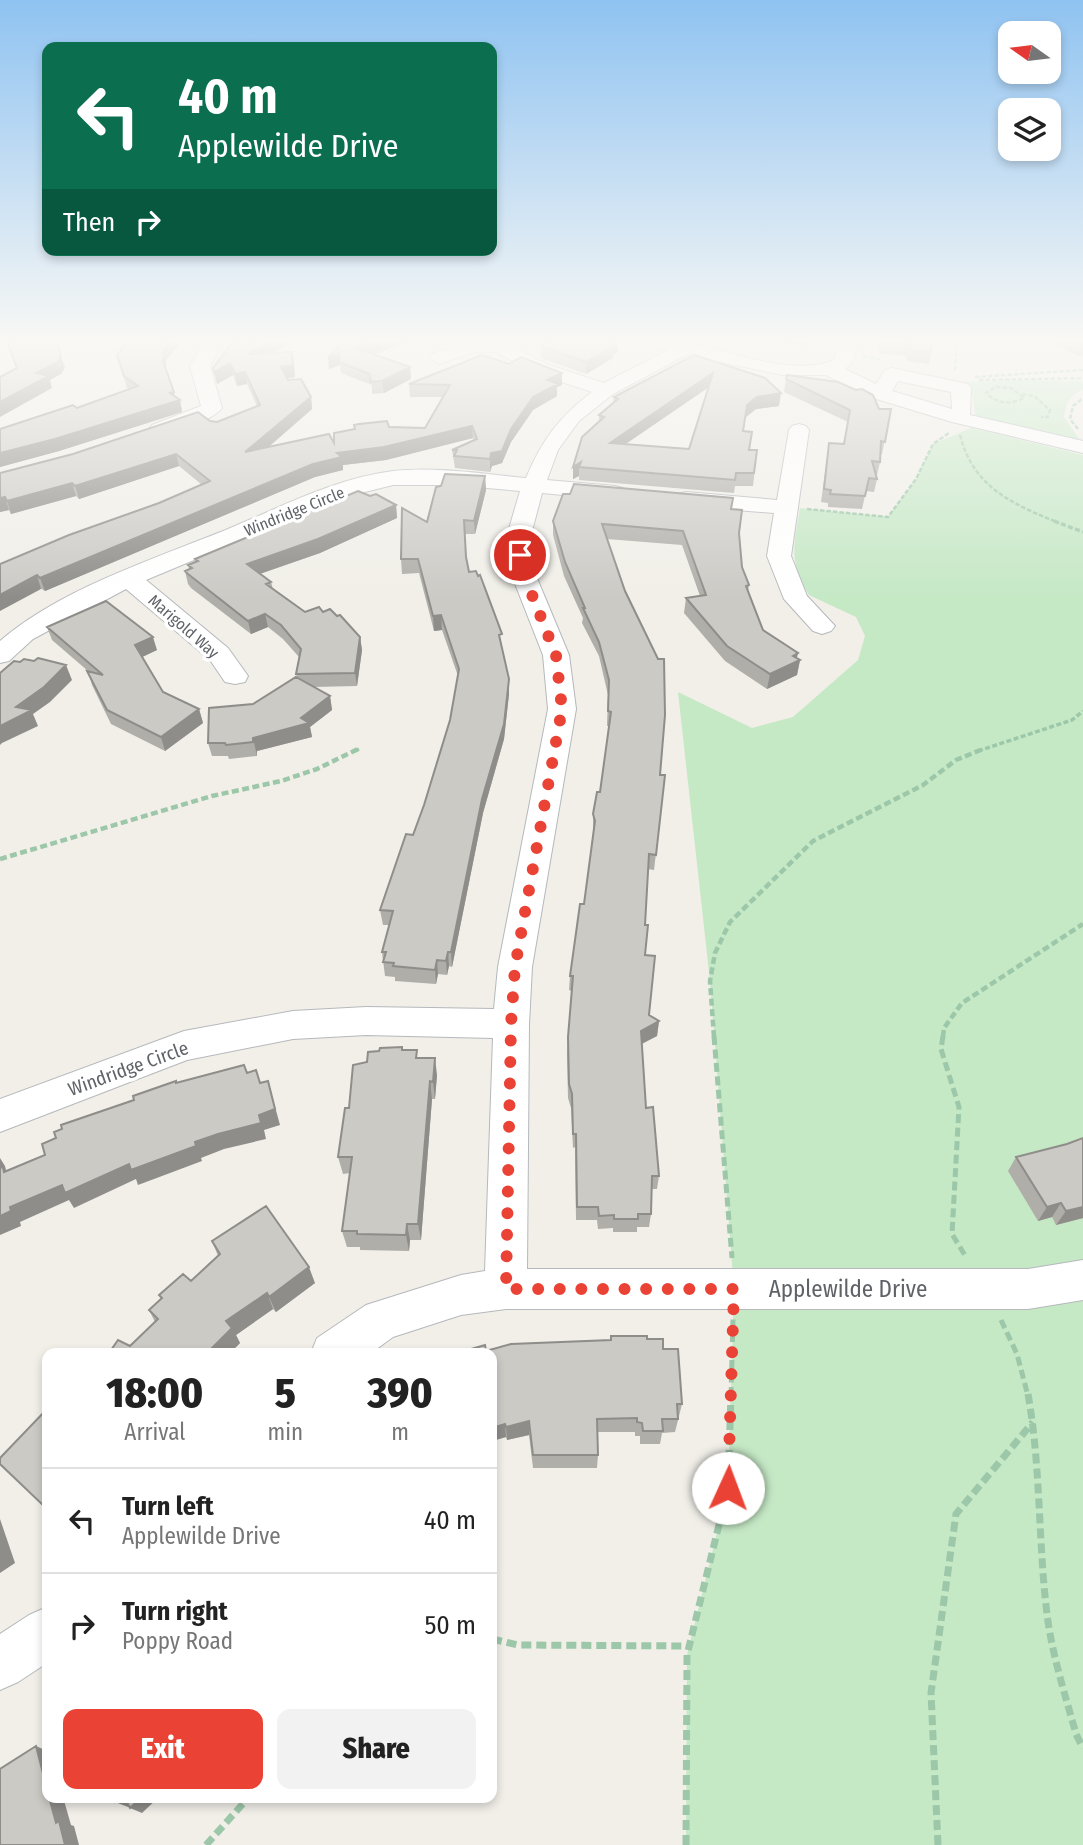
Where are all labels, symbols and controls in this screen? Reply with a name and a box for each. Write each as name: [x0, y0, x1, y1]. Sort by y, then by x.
north arrow: [998, 21, 1060, 84]
map controls: [998, 21, 1061, 161]
text: 40 m: [178, 67, 278, 126]
icon: left: [63, 70, 154, 161]
button: layers: [998, 98, 1061, 161]
text: Applewilde Drive: [178, 127, 399, 165]
icon: right: [129, 203, 167, 241]
text: Then: [63, 207, 115, 238]
street label: Windridge Circle: [241, 483, 347, 540]
pin: [490, 525, 550, 585]
icon: arrive: [501, 536, 539, 574]
street label: Marigold Way: [145, 591, 223, 663]
street label: Windridge Circle: [65, 1036, 191, 1101]
street label: Applewilde Drive: [769, 1275, 927, 1303]
text: 18:00: [106, 1368, 203, 1418]
text: 5: [275, 1368, 296, 1418]
text: 390: [367, 1368, 433, 1418]
text: Arrival: [124, 1418, 185, 1446]
text: min: [268, 1418, 303, 1446]
text: m: [391, 1418, 409, 1446]
position arrow: [691, 1451, 765, 1525]
text: Turn left: [122, 1491, 214, 1522]
icon: left: [63, 1502, 101, 1540]
text: 40 m: [424, 1505, 476, 1536]
text: Applewilde Drive: [122, 1522, 281, 1550]
text: Turn right: [122, 1596, 228, 1627]
icon: right: [63, 1607, 101, 1645]
text: 50 m: [424, 1610, 476, 1641]
text: Poppy Road: [122, 1627, 233, 1655]
button: Exit: [63, 1709, 263, 1789]
button: Share: [277, 1709, 476, 1789]

